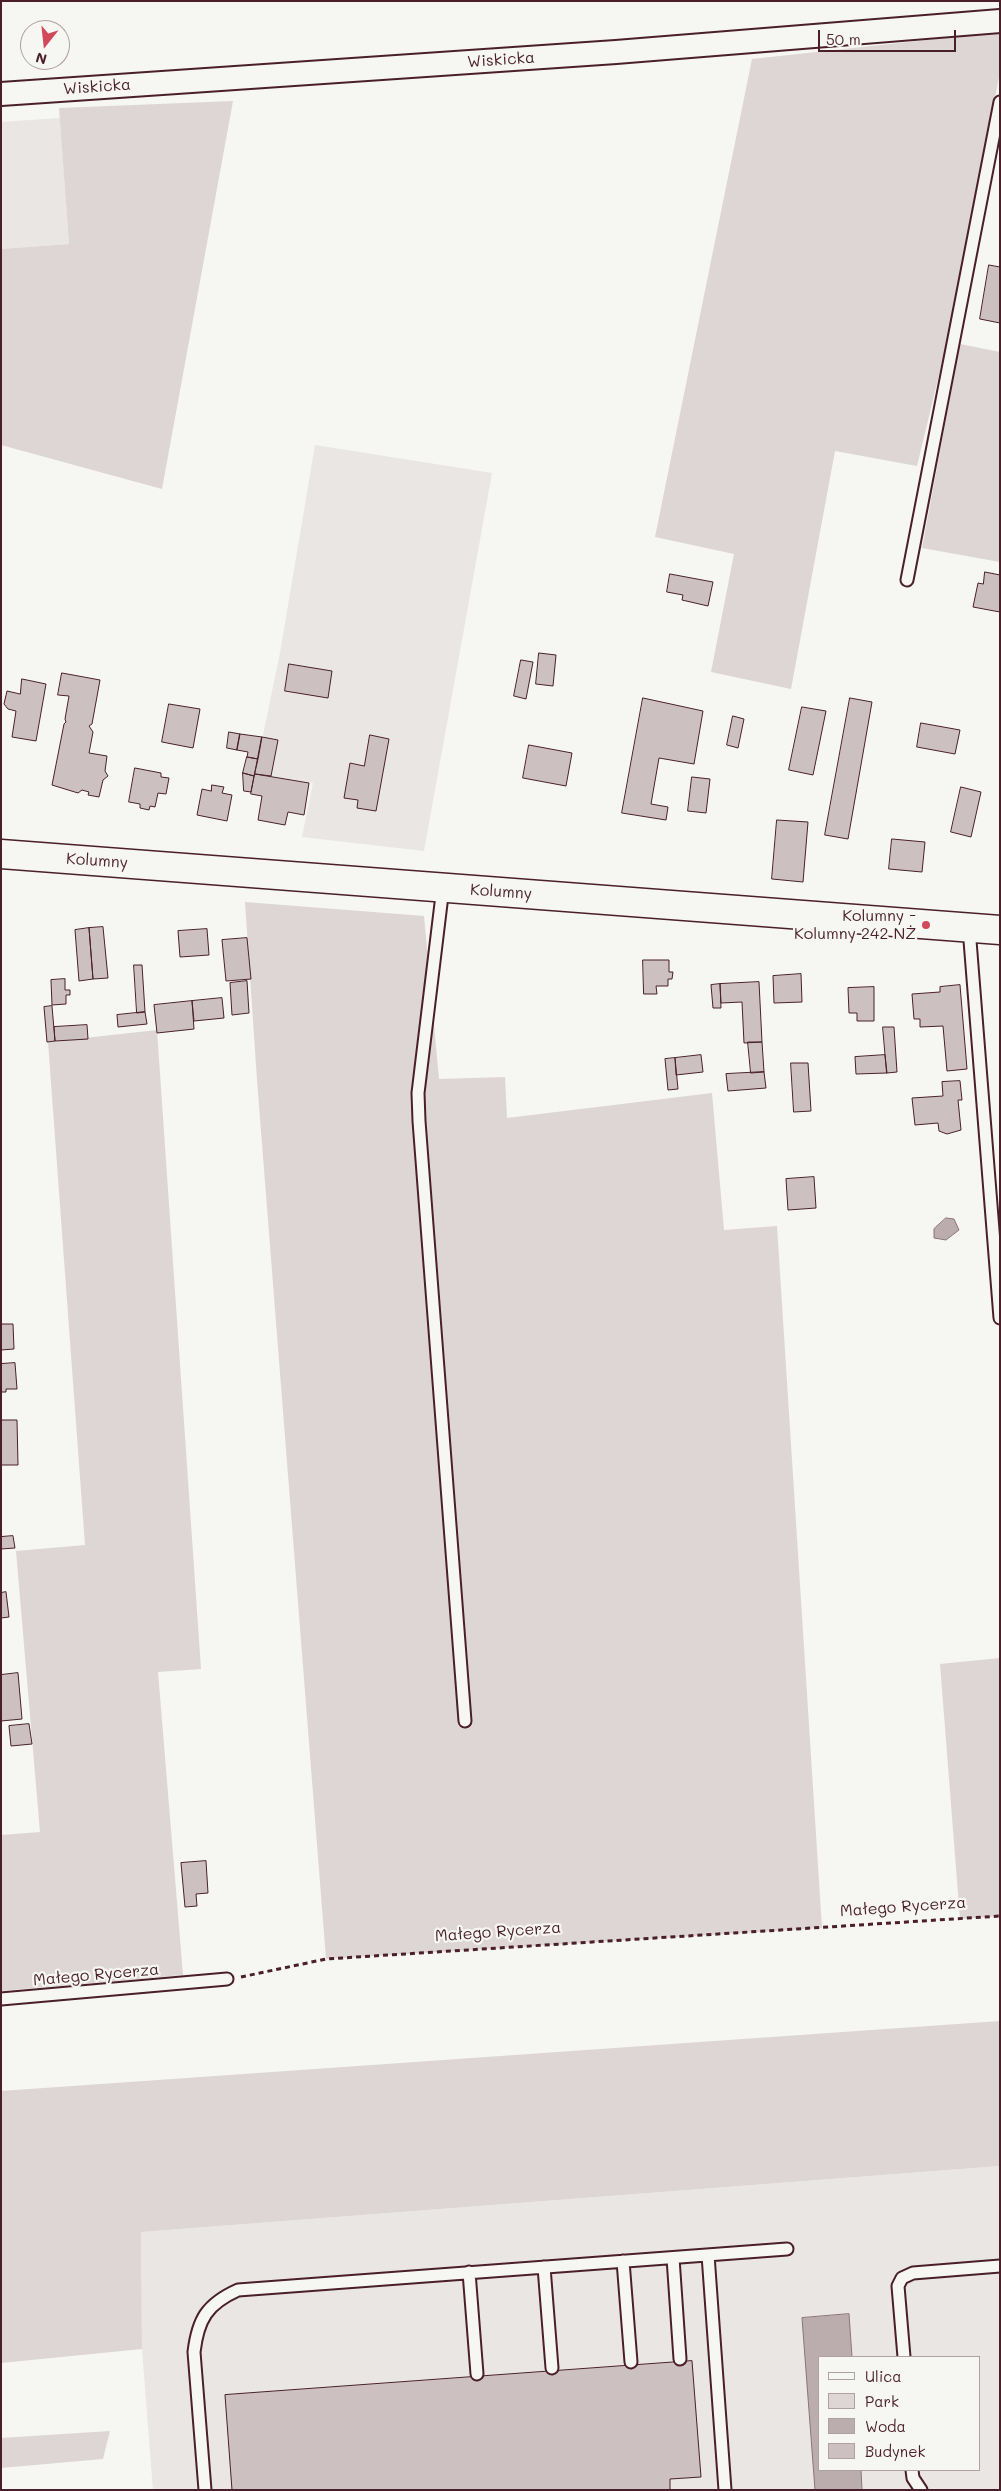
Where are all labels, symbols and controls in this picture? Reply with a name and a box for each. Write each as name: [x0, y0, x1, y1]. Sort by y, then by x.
north arrow: [20, 20, 70, 70]
scale bar: [821, 20, 958, 52]
text: 50 m: [826, 29, 861, 49]
text: N: [33, 48, 49, 70]
street label: Wiskicka: [466, 48, 536, 72]
street label: Wiskicka: [62, 75, 132, 99]
street label: Kolumny: [65, 849, 129, 873]
street label: Kolumny: [469, 880, 533, 904]
place label: Kolumny - Kolumny 242 NŻ: [794, 906, 916, 944]
marker: Kolumny - Kolumny 242 NŻ: [920, 919, 932, 931]
street label: Małego Rycerza: [839, 1893, 967, 1921]
street label: Małego Rycerza: [434, 1918, 562, 1946]
street label: Małego Rycerza: [32, 1960, 160, 1990]
legend: [818, 2356, 981, 2471]
text: Ulica: [865, 2366, 902, 2386]
text: Park: [865, 2391, 899, 2411]
text: Woda: [865, 2416, 906, 2436]
text: Budynek: [865, 2441, 925, 2461]

